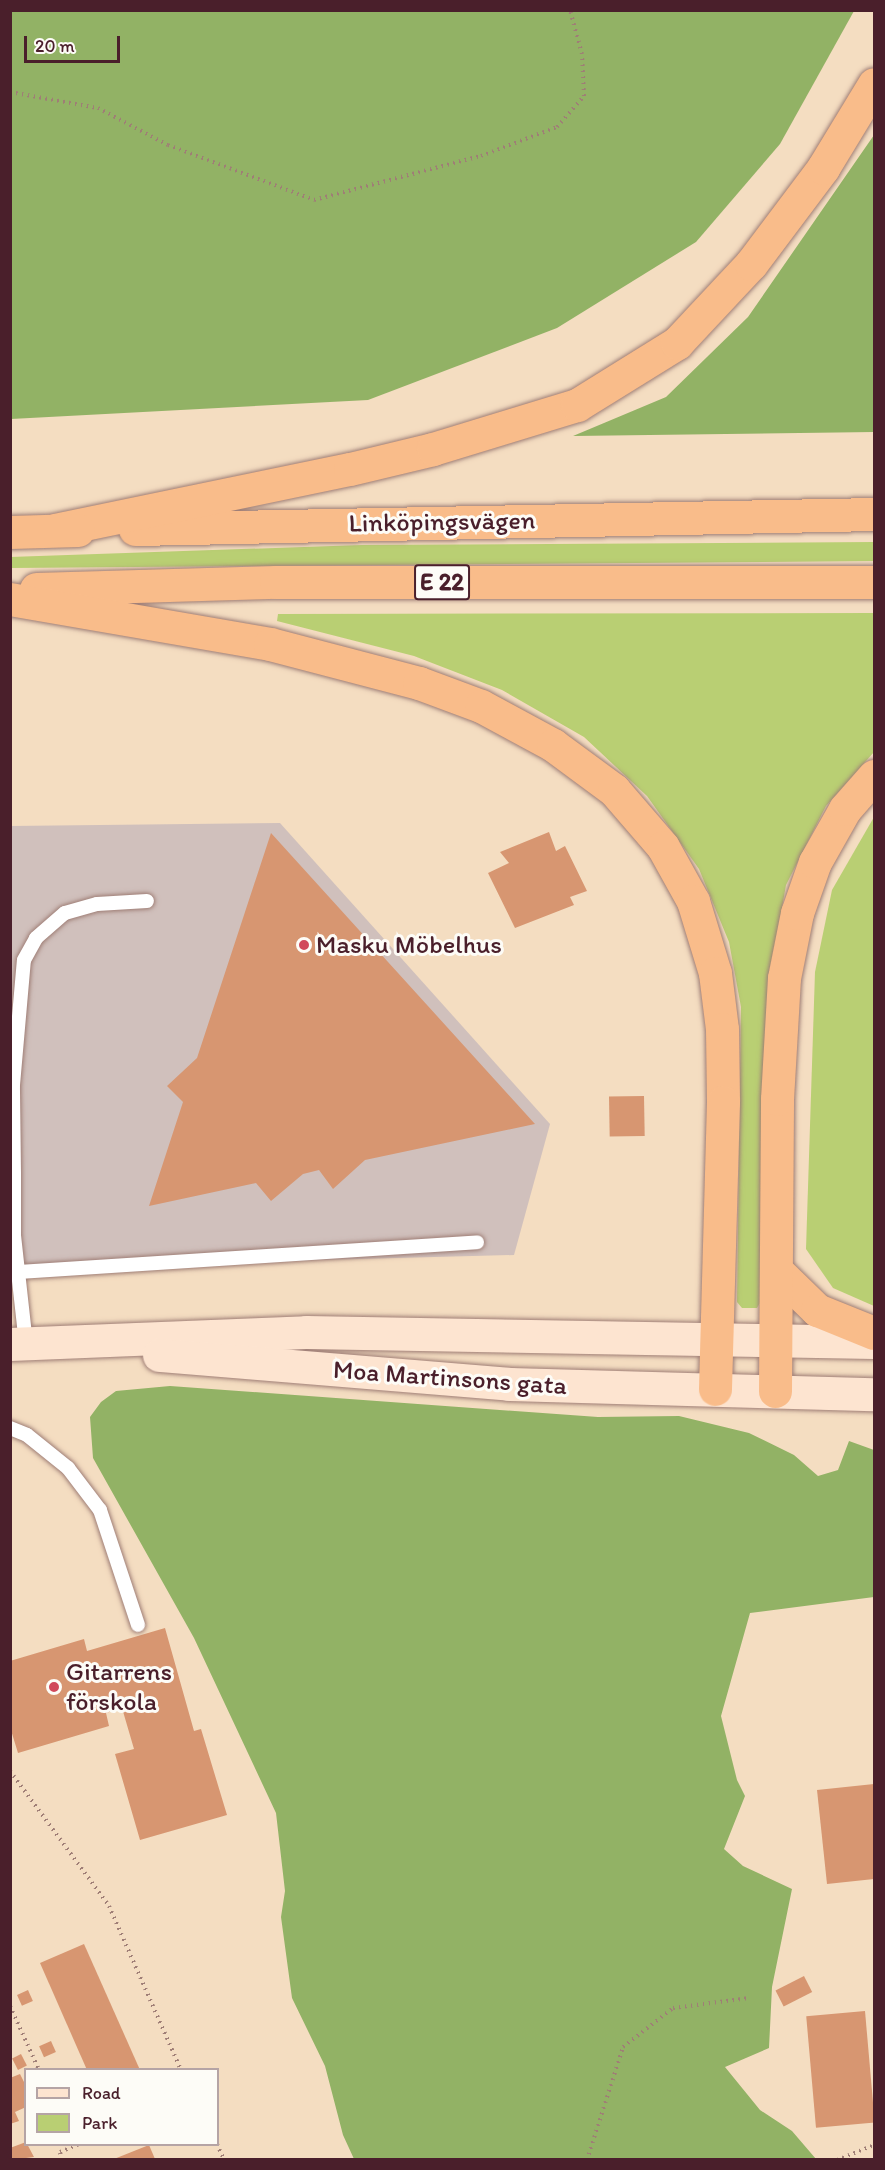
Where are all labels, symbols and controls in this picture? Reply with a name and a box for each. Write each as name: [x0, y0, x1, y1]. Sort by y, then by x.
scale bar: [27, 24, 123, 62]
text: 20 m: [35, 35, 75, 57]
street label: Linköpingsvägen: [348, 505, 536, 539]
road number: E 22: [414, 561, 470, 603]
place label: Masku Möbelhus: [316, 929, 501, 961]
marker: Masku Möbelhus: [297, 938, 311, 952]
street label: Moa Martinsons gata: [332, 1354, 568, 1402]
place label: Gitarrens förskola: [66, 1656, 172, 1718]
marker: Gitarrens förskola: [47, 1680, 61, 1694]
legend: [24, 2068, 219, 2146]
text: Road: [82, 2082, 121, 2104]
text: Park: [82, 2112, 117, 2134]

